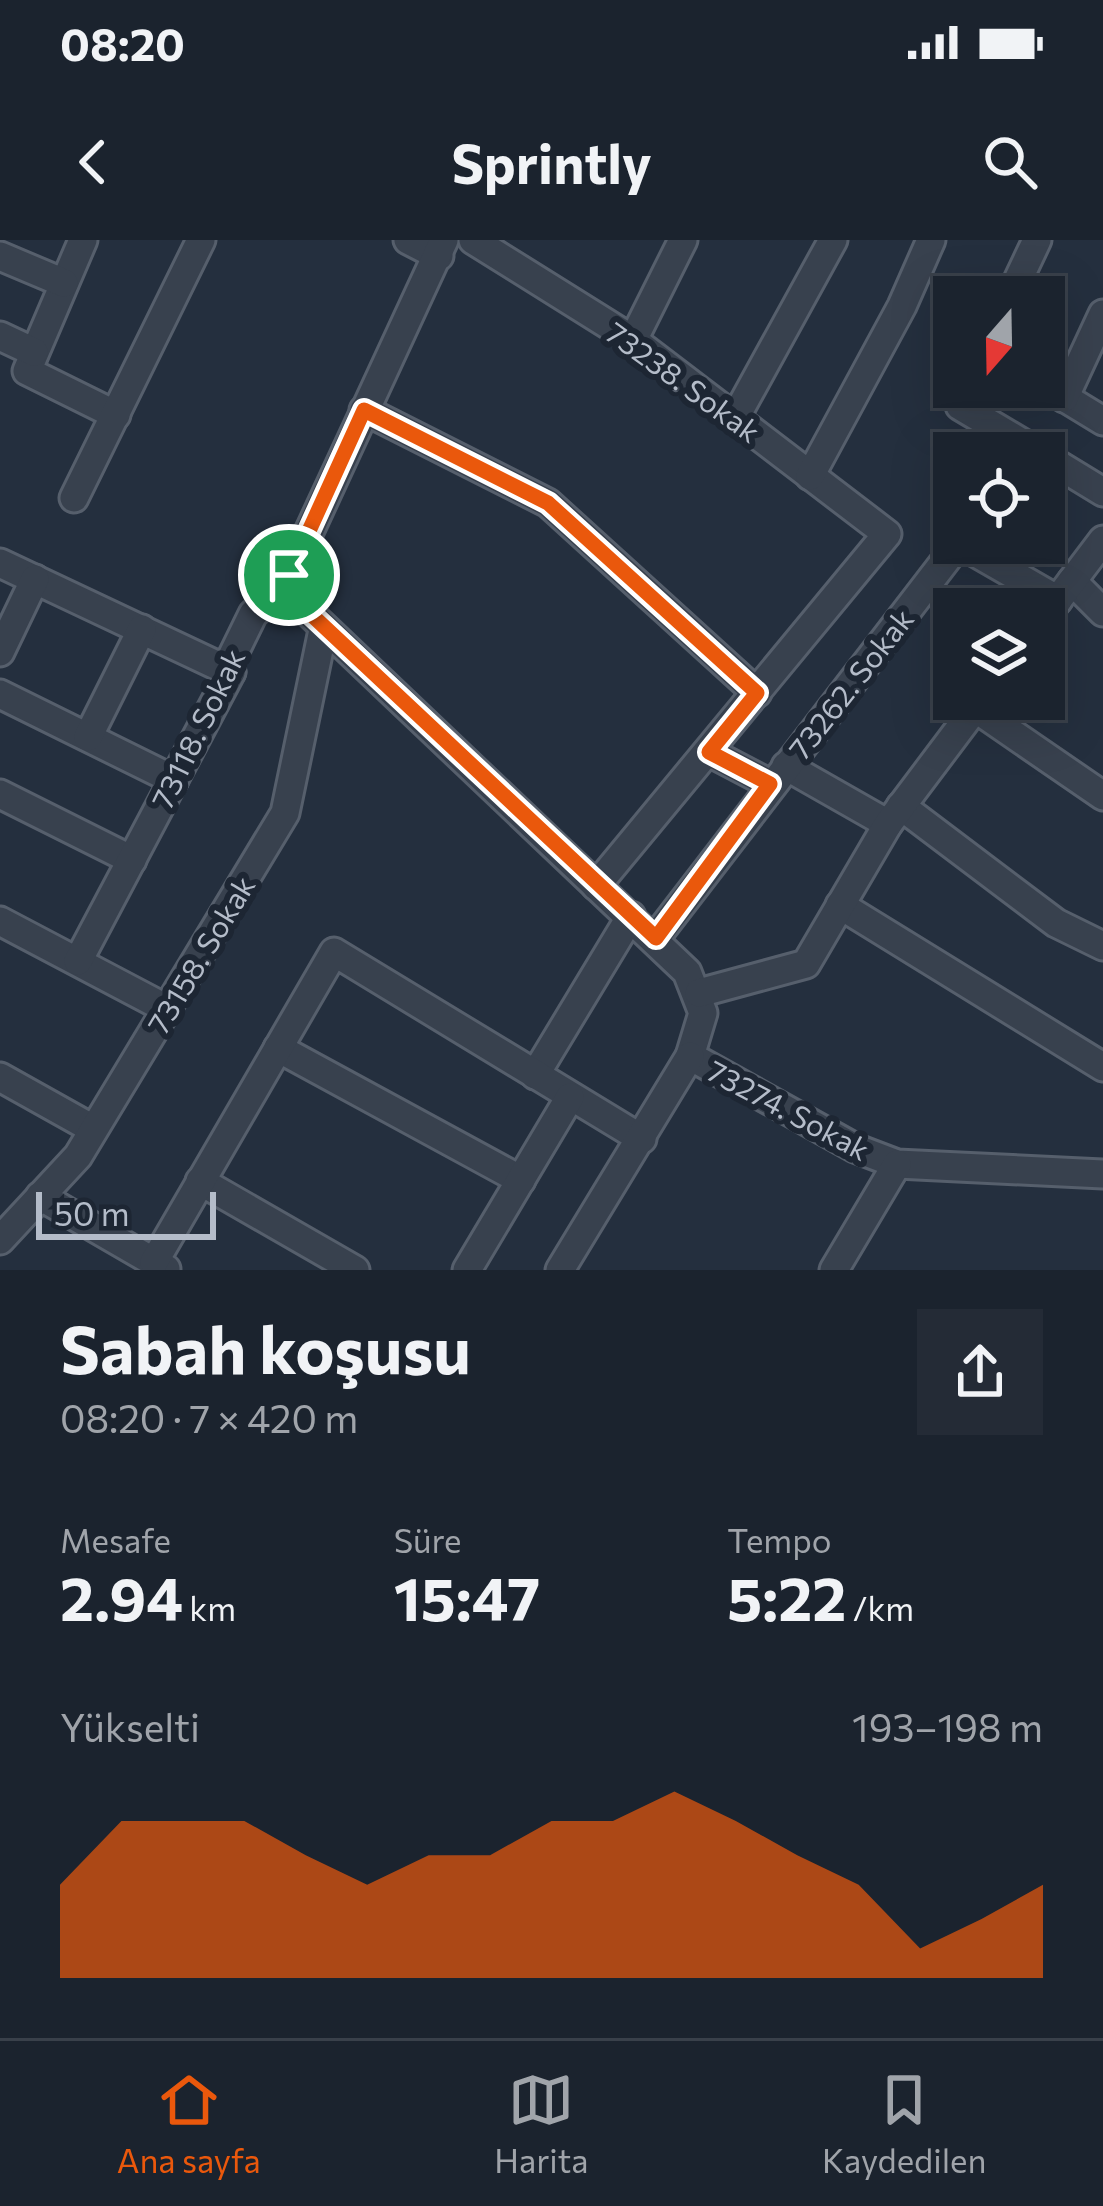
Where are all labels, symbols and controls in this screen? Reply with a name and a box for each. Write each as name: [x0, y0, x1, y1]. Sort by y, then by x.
text: 08:20: [60, 15, 185, 70]
icon: back: [60, 129, 126, 195]
text: Sprintly: [451, 129, 652, 195]
icon: search: [977, 129, 1043, 195]
north arrow: [933, 276, 1065, 408]
map controls: [933, 276, 1065, 720]
street label: 73238. Sokak: [600, 313, 768, 449]
button: locate: [933, 432, 1065, 564]
pin: [238, 524, 340, 626]
icon: arrive: [256, 542, 322, 608]
button: layers: [933, 588, 1065, 720]
street label: 73262. Sokak: [780, 600, 920, 766]
street label: 73118. Sokak: [142, 642, 252, 814]
street label: 73158. Sokak: [138, 868, 262, 1040]
street label: 73274. Sokak: [702, 1051, 876, 1167]
scale bar: [36, 1186, 216, 1239]
text: 50 m: [54, 1192, 130, 1233]
text: Sabah koşusu: [60, 1307, 471, 1388]
button: share: [917, 1309, 1043, 1435]
text: 08:20 · 7 × 420 m: [60, 1393, 358, 1441]
text: Mesafe: [60, 1519, 171, 1560]
text: Süre: [394, 1519, 461, 1560]
text: Tempo: [727, 1519, 831, 1560]
text: 2.94: [60, 1560, 183, 1633]
text: 15:47: [394, 1560, 540, 1633]
text: 5:22: [727, 1560, 846, 1633]
text: km: [183, 1587, 236, 1628]
text: /km: [846, 1587, 914, 1628]
text: Yükselti: [60, 1702, 200, 1750]
text: 193–198 m: [852, 1702, 1043, 1750]
tab: Ana sayfa: [117, 2067, 261, 2180]
tab: Harita: [494, 2067, 589, 2180]
tab: Kaydedilen: [822, 2067, 986, 2180]

